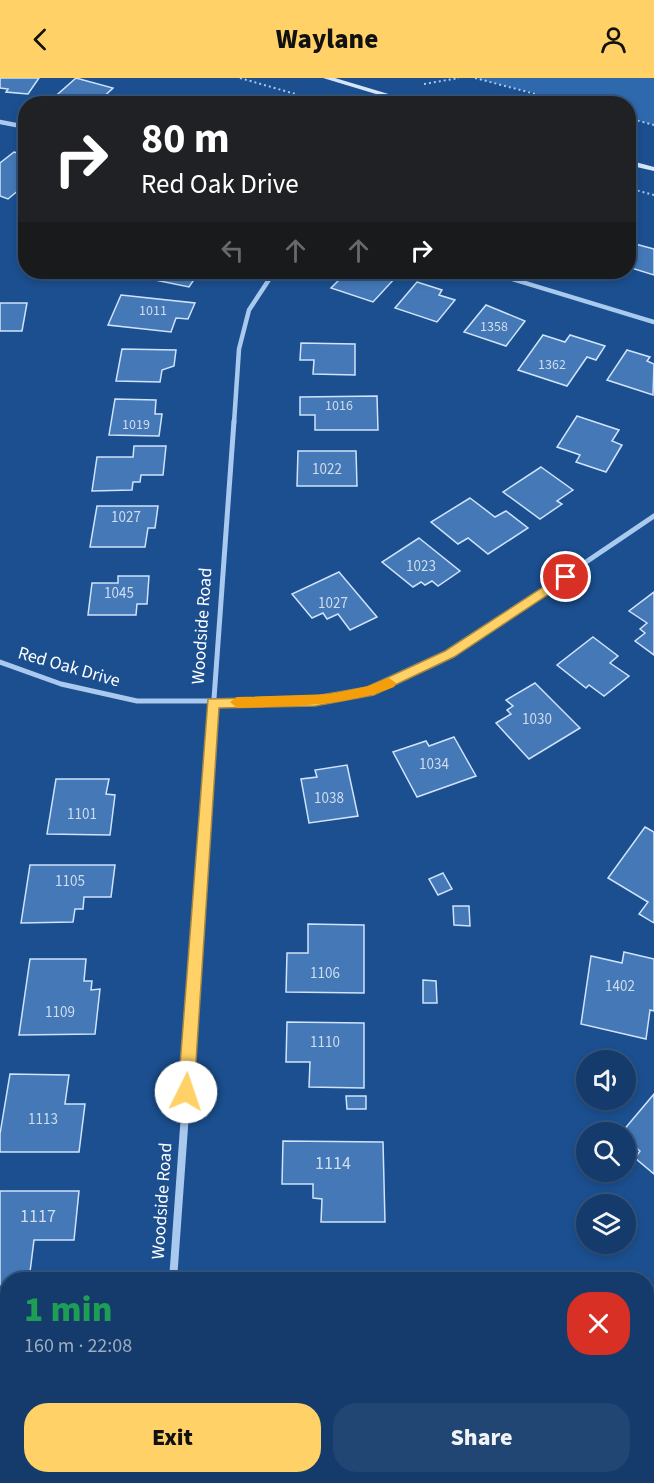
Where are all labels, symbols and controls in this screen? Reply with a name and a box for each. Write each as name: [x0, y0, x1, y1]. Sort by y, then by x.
text: Waylane: [276, 20, 378, 59]
icon: back: [24, 23, 57, 56]
icon: person: [597, 23, 630, 56]
text: 80 m: [141, 109, 230, 169]
icon: right: [42, 120, 120, 198]
text: Red Oak Drive: [141, 165, 299, 204]
icon: left: [216, 234, 249, 267]
icon: ahead: [279, 234, 312, 267]
icon: ahead: [342, 234, 375, 267]
icon: right: [405, 234, 438, 267]
house number: 1011: [139, 301, 167, 321]
house number: 1358: [480, 317, 508, 337]
house number: 1362: [538, 355, 566, 375]
house number: 1016: [325, 396, 353, 416]
house number: 1019: [122, 415, 150, 435]
house number: 1022: [312, 459, 342, 480]
house number: 1027: [111, 507, 141, 528]
pin: [540, 551, 591, 602]
house number: 1023: [406, 556, 436, 577]
icon: arrive: [549, 560, 582, 593]
street label: Woodside Road: [185, 567, 219, 685]
house number: 1045: [104, 583, 134, 604]
house number: 1027: [318, 593, 348, 614]
street label: Red Oak Drive: [15, 640, 123, 694]
house number: 1030: [522, 709, 552, 730]
house number: 1034: [419, 754, 449, 775]
house number: 1038: [314, 788, 344, 809]
house number: 1101: [67, 804, 97, 825]
house number: 1105: [55, 871, 85, 892]
house number: 1106: [310, 963, 340, 984]
house number: 1402: [605, 976, 635, 997]
house number: 1109: [45, 1002, 75, 1023]
house number: 1110: [310, 1032, 340, 1053]
map controls: [576, 1050, 636, 1254]
button: sound: [576, 1050, 636, 1110]
position arrow: [154, 1060, 218, 1124]
house number: 1113: [28, 1109, 58, 1130]
button: search: [576, 1122, 636, 1182]
street label: Woodside Road: [145, 1142, 179, 1260]
house number: 1114: [315, 1151, 351, 1176]
button: layers: [576, 1194, 636, 1254]
house number: 1117: [20, 1204, 56, 1229]
text: 1 min: [24, 1284, 112, 1335]
button: close: [567, 1292, 630, 1355]
text: 160 m · 22:08: [24, 1332, 132, 1360]
button: Exit: [24, 1403, 321, 1472]
button: Share: [333, 1403, 630, 1472]

